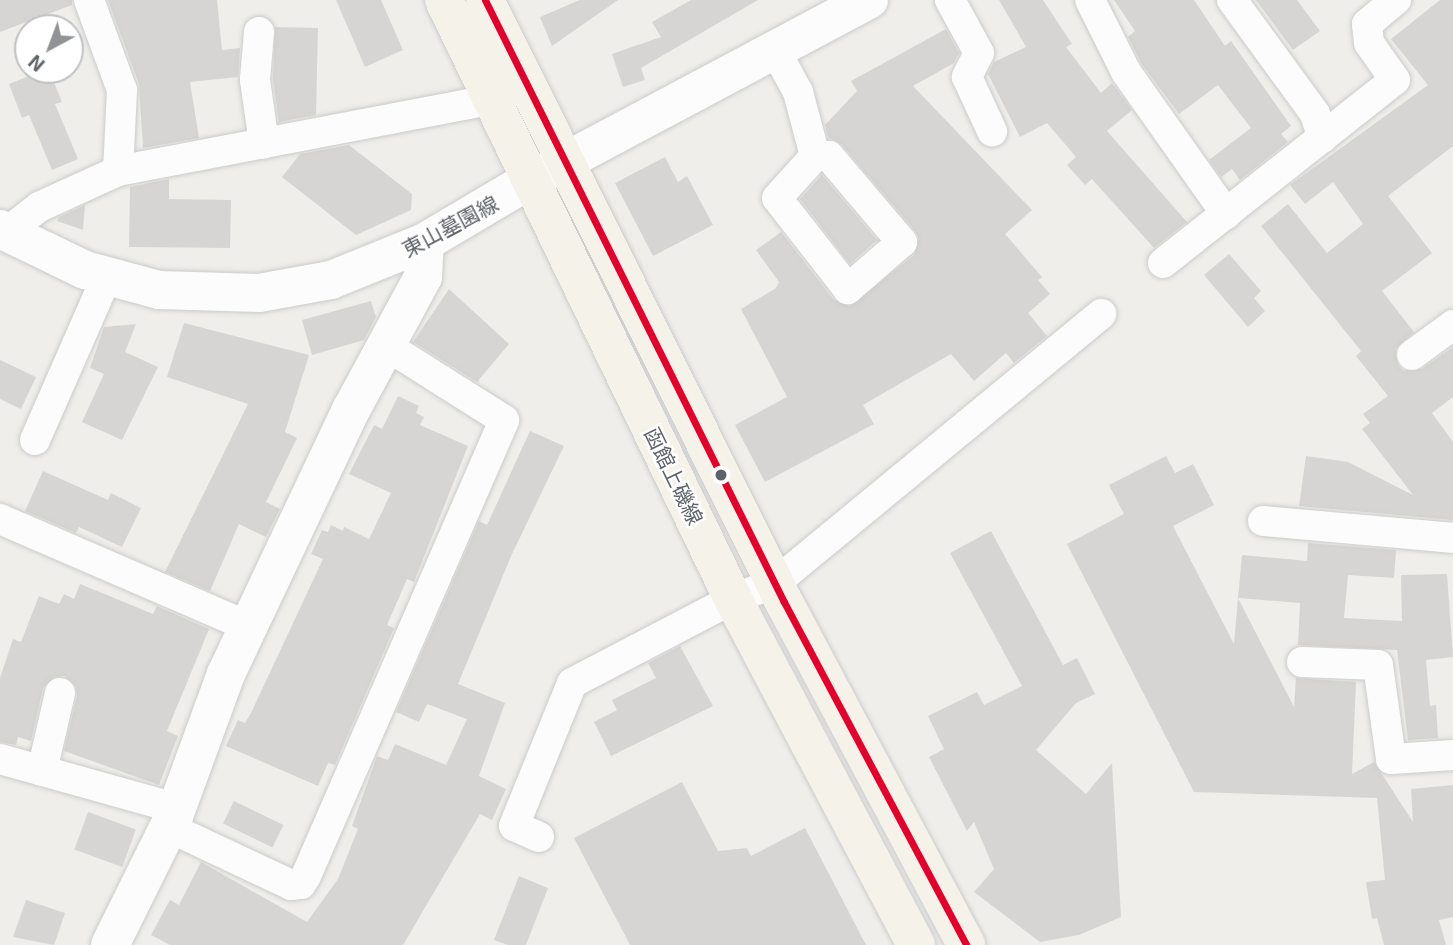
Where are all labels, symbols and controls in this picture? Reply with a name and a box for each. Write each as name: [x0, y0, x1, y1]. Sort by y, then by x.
north arrow: [14, 14, 84, 84]
text: N: [23, 51, 49, 77]
street label: 東山墓園線: [398, 190, 502, 262]
street label: 函館上磯線: [640, 423, 708, 529]
unlabelled marker: [714, 468, 728, 482]

